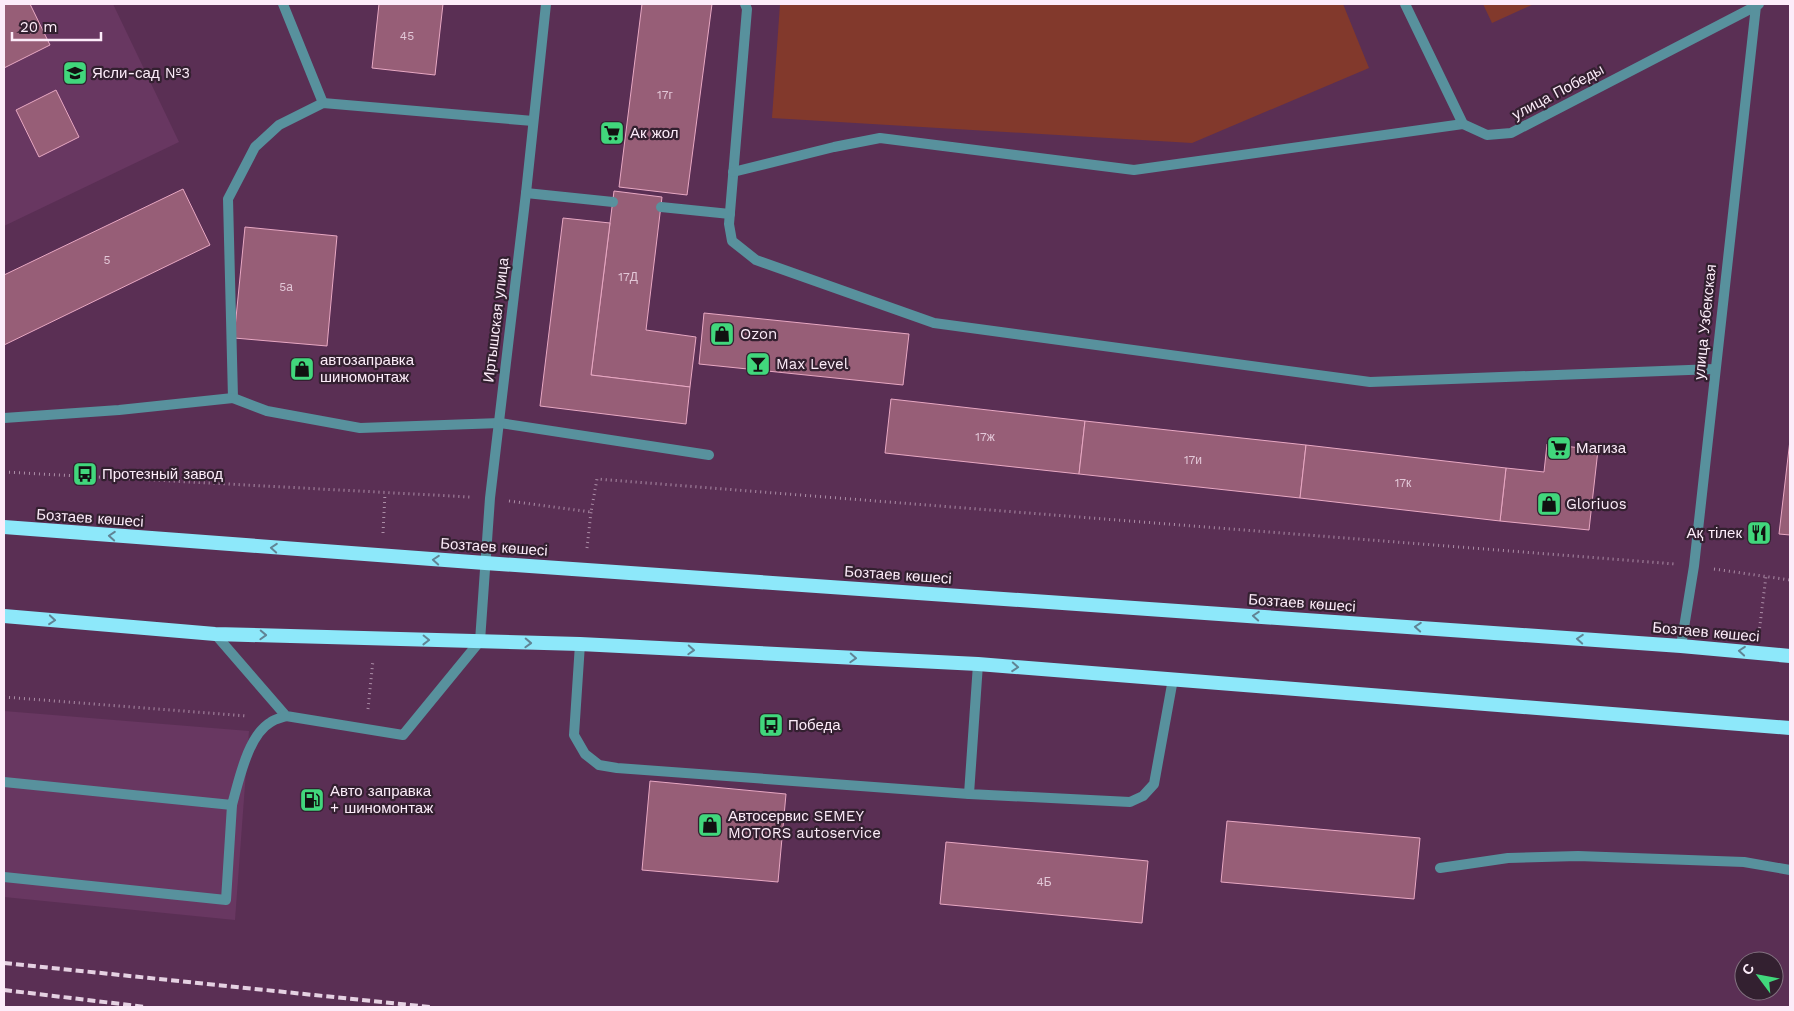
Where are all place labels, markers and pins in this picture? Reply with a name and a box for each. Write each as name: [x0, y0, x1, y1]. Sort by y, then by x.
school or university icon: Ясли-сад №3: [62, 60, 88, 86]
place label: Ясли-сад №3: [92, 64, 190, 82]
supermarket icon: Ак жол: [599, 120, 625, 146]
place label: Ак жол: [630, 124, 678, 142]
shop icon: Ozon: [709, 321, 735, 347]
place label: Ozon: [740, 325, 777, 343]
place label: автозаправка шиномонтаж: [320, 351, 415, 386]
bar icon: Max Level: [745, 351, 771, 377]
place label: Max Level: [776, 355, 849, 373]
shop icon: автозаправка шиномонтаж: [289, 356, 315, 382]
supermarket icon: Магиза: [1546, 435, 1572, 461]
place label: Магиза: [1576, 439, 1627, 457]
bus stop icon: Протезный завод: [72, 461, 98, 487]
place label: Протезный завод: [102, 465, 223, 483]
shop icon: Gloriuos: [1536, 491, 1562, 517]
place label: Gloriuos: [1566, 495, 1627, 513]
restaurant icon: Ақ тілек: [1746, 520, 1772, 546]
place label: Ақ тілек: [1686, 524, 1742, 542]
bus stop icon: Победа: [758, 712, 784, 738]
place label: Победа: [788, 716, 841, 734]
place label: Авто заправка + шиномонтаж: [330, 782, 433, 817]
fuel station icon: Авто заправка + шиномонтаж: [299, 787, 325, 813]
place label: Автосервис SEMEY MOTORS autoservice: [728, 807, 881, 842]
shop icon: Автосервис SEMEY MOTORS autoservice: [697, 812, 723, 838]

